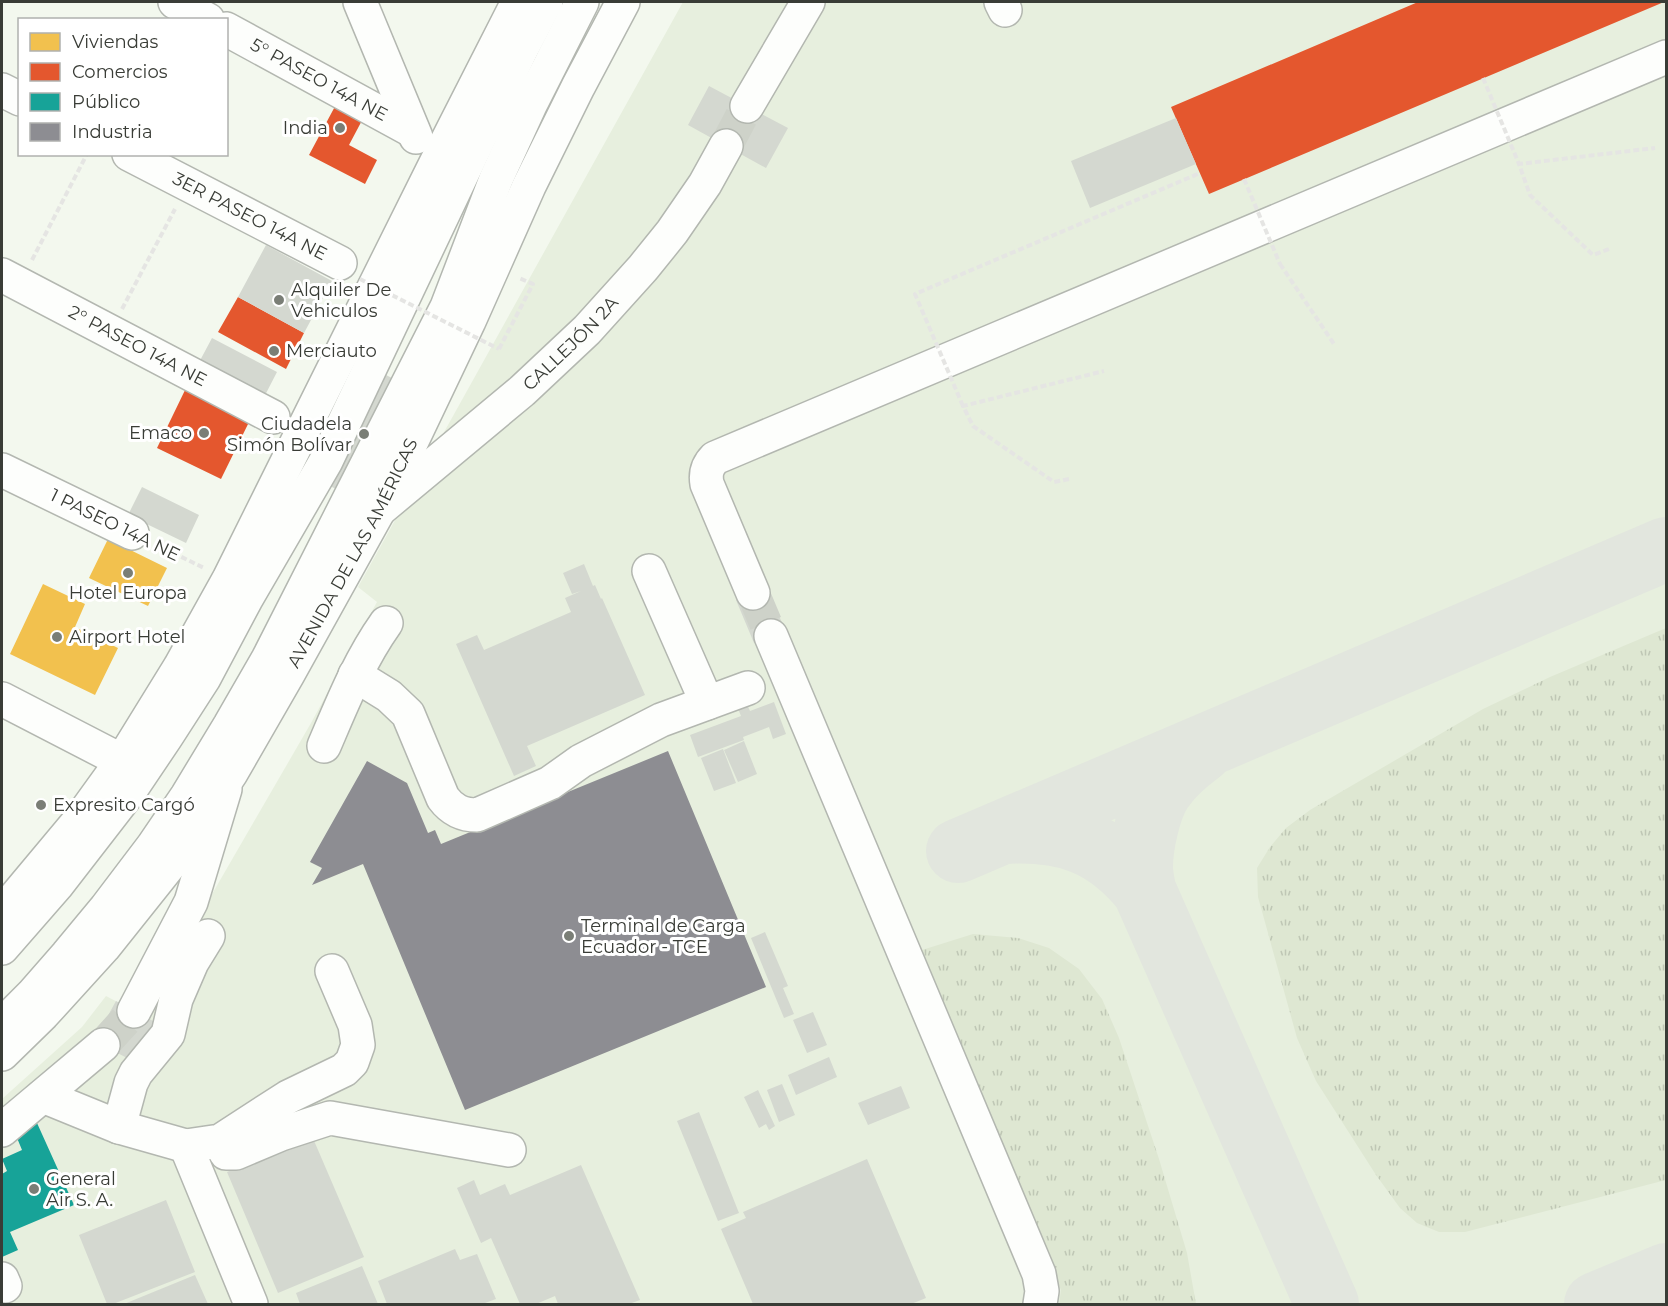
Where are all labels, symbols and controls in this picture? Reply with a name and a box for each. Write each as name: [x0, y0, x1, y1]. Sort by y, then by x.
legend: [18, 18, 228, 156]
text: Viviendas: [72, 31, 159, 53]
street label: 5° PASEO 14A NE: [247, 34, 391, 126]
text: Comercios: [72, 61, 168, 83]
text: Público: [72, 91, 140, 113]
place label: India: [283, 117, 328, 139]
text: Industria: [72, 121, 153, 143]
marker: India: [333, 121, 347, 135]
street label: 3ER PASEO 14A NE: [169, 167, 331, 265]
place label: Alquiler De Vehiculos: [291, 279, 391, 322]
street label: CALLEJÓN 2A: [518, 292, 623, 395]
marker: Alquiler De Vehiculos: [272, 293, 286, 307]
street label: 2° PASEO 14A NE: [65, 301, 210, 391]
place label: Merciauto: [286, 340, 377, 362]
marker: Merciauto: [267, 344, 281, 358]
place label: Ciudadela Simón Bolívar: [227, 413, 352, 456]
place label: Emaco: [129, 422, 192, 444]
marker: Emaco: [197, 426, 211, 440]
marker: Ciudadela Simón Bolívar: [357, 427, 371, 441]
street label: AVENIDA DE LAS AMÉRICAS: [283, 435, 423, 672]
street label: 1 PASEO 14A NE: [46, 484, 184, 566]
marker: Hotel Europa: [121, 566, 135, 580]
place label: Hotel Europa: [69, 582, 187, 604]
place label: Airport Hotel: [69, 626, 185, 648]
marker: Airport Hotel: [50, 630, 64, 644]
place label: Expresito Cargó: [53, 794, 195, 816]
marker: Expresito Cargó: [34, 798, 48, 812]
place label: Terminal de Carga Ecuador - TCE: [581, 915, 746, 958]
marker: Terminal de Carga Ecuador - TCE: [562, 929, 576, 943]
place label: General Air S. A.: [46, 1168, 116, 1211]
marker: General Air S. A.: [27, 1182, 41, 1196]

